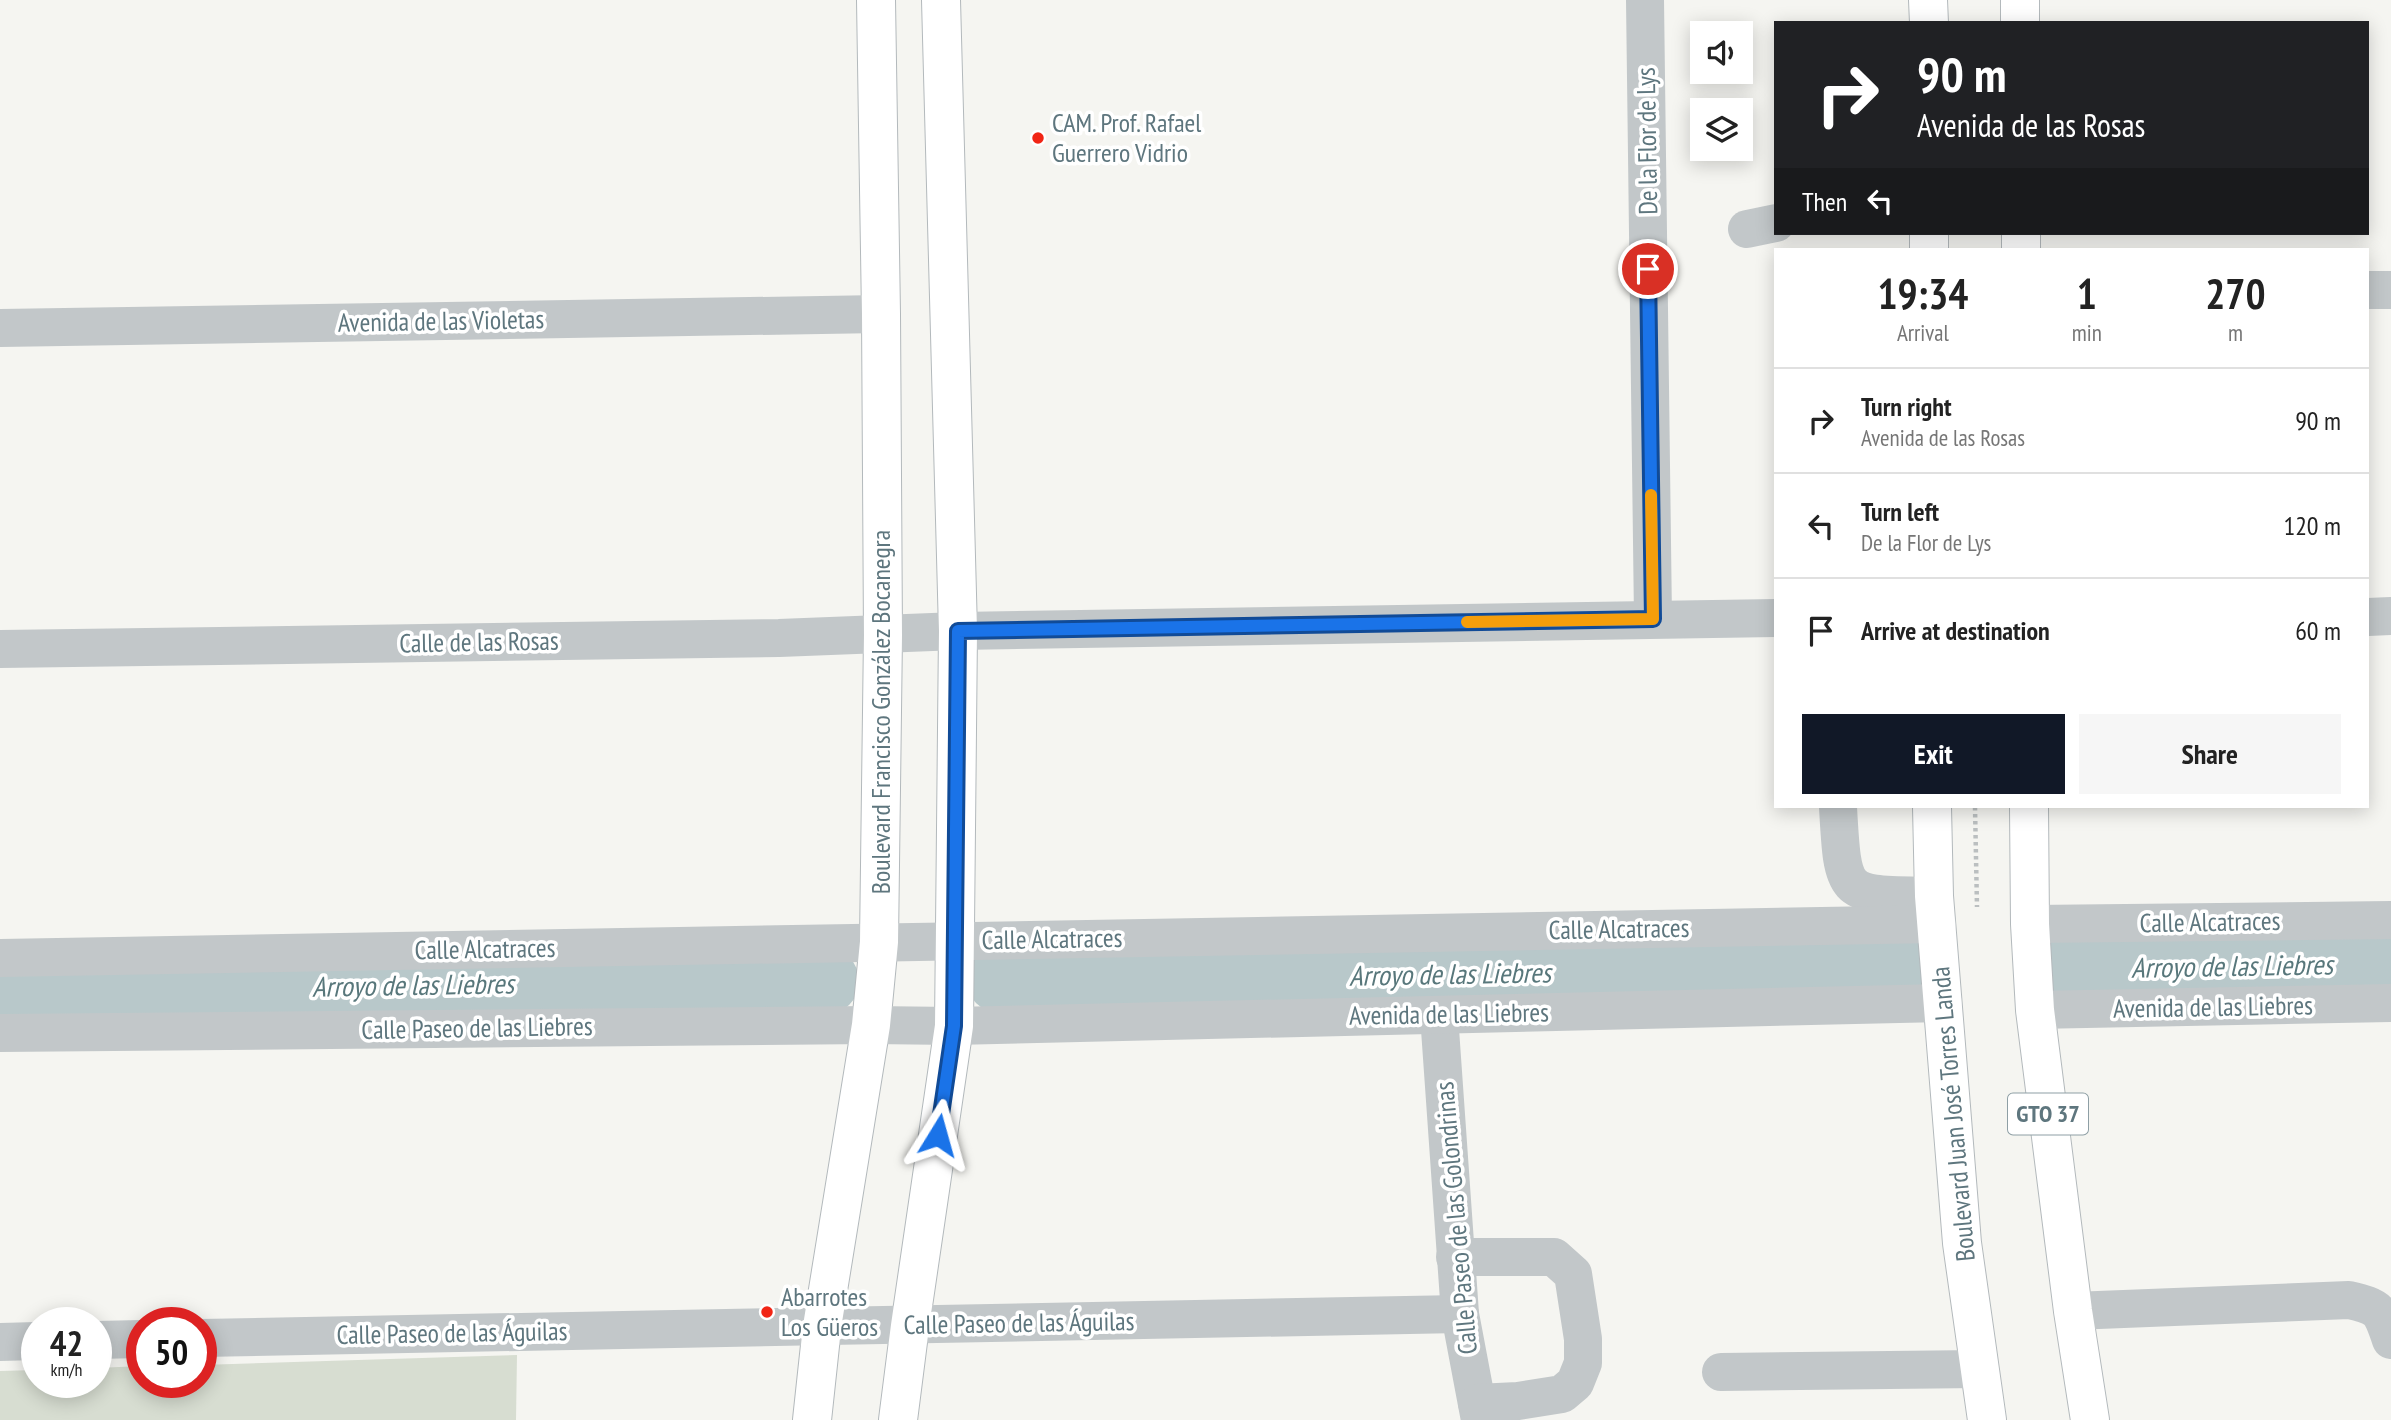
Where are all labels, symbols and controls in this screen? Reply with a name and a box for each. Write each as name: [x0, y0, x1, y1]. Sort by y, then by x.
map controls: [1690, 21, 1753, 161]
button: sound: [1690, 21, 1753, 84]
text: 90 m: [1917, 42, 2006, 106]
icon: right: [1802, 49, 1893, 140]
street label: De la Flor de Lys: [1629, 67, 1664, 215]
button: layers: [1690, 98, 1753, 161]
text: Avenida de las Rosas: [1917, 104, 2145, 146]
place label: CAM. Prof. Rafael Guerrero Vidrio: [1052, 106, 1201, 169]
marker: CAM. Prof. Rafael Guerrero Vidrio: [1030, 130, 1046, 146]
icon: left: [1861, 182, 1899, 220]
text: Then: [1802, 185, 1847, 218]
pin: [1618, 239, 1678, 299]
icon: arrive: [1629, 250, 1667, 288]
text: 19:34: [1877, 266, 1968, 321]
text: 1: [2077, 266, 2097, 321]
text: 270: [2205, 266, 2266, 321]
street label: Avenida de las Violetas: [338, 302, 544, 339]
text: Arrival: [1897, 318, 1949, 347]
text: min: [2072, 318, 2102, 347]
text: m: [2228, 318, 2243, 347]
text: Turn right: [1861, 390, 1952, 423]
icon: right: [1802, 402, 1840, 440]
text: 90 m: [2295, 404, 2341, 437]
text: Avenida de las Rosas: [1861, 423, 2025, 452]
text: Turn left: [1861, 495, 1939, 528]
icon: left: [1802, 507, 1840, 545]
text: 120 m: [2283, 509, 2341, 542]
text: De la Flor de Lys: [1861, 528, 1991, 557]
street label: Boulevard Francisco González Bocanegra: [864, 530, 897, 894]
icon: arrive: [1802, 612, 1840, 650]
text: Arrive at destination: [1861, 614, 2050, 647]
text: 60 m: [2295, 614, 2341, 647]
street label: Calle de las Rosas: [399, 624, 559, 659]
button: Exit: [1802, 714, 2065, 794]
button: Share: [2079, 714, 2341, 794]
street label: Calle Alcatraces: [2139, 904, 2281, 939]
street label: Calle Alcatraces: [1548, 911, 1690, 946]
street label: Calle Alcatraces: [981, 921, 1123, 956]
street label: Calle Alcatraces: [414, 931, 556, 966]
water label: Arroyo de las Liebres: [2131, 945, 2336, 986]
water label: Arroyo de las Liebres: [1349, 953, 1554, 994]
water label: Arroyo de las Liebres: [312, 964, 517, 1005]
street label: Boulevard Juan José Torres Landa: [1923, 965, 1982, 1263]
street label: Avenida de las Liebres: [2113, 988, 2313, 1025]
street label: Avenida de las Liebres: [1349, 995, 1549, 1032]
street label: Calle Paseo de las Liebres: [361, 1009, 593, 1046]
street label: Calle Paseo de las Golondrinas: [1427, 1080, 1484, 1356]
road number: GTO 37: [2008, 1094, 2088, 1134]
position arrow: [901, 1098, 975, 1172]
place label: Abarrotes Los Güeros: [781, 1280, 878, 1343]
marker: Abarrotes Los Güeros: [759, 1304, 775, 1320]
street label: Calle Paseo de las Águilas: [903, 1304, 1135, 1341]
speed limit sign: 50: [126, 1307, 217, 1398]
street label: Calle Paseo de las Águilas: [336, 1314, 568, 1351]
text: 42: [50, 1320, 83, 1366]
text: km/h: [51, 1358, 82, 1381]

